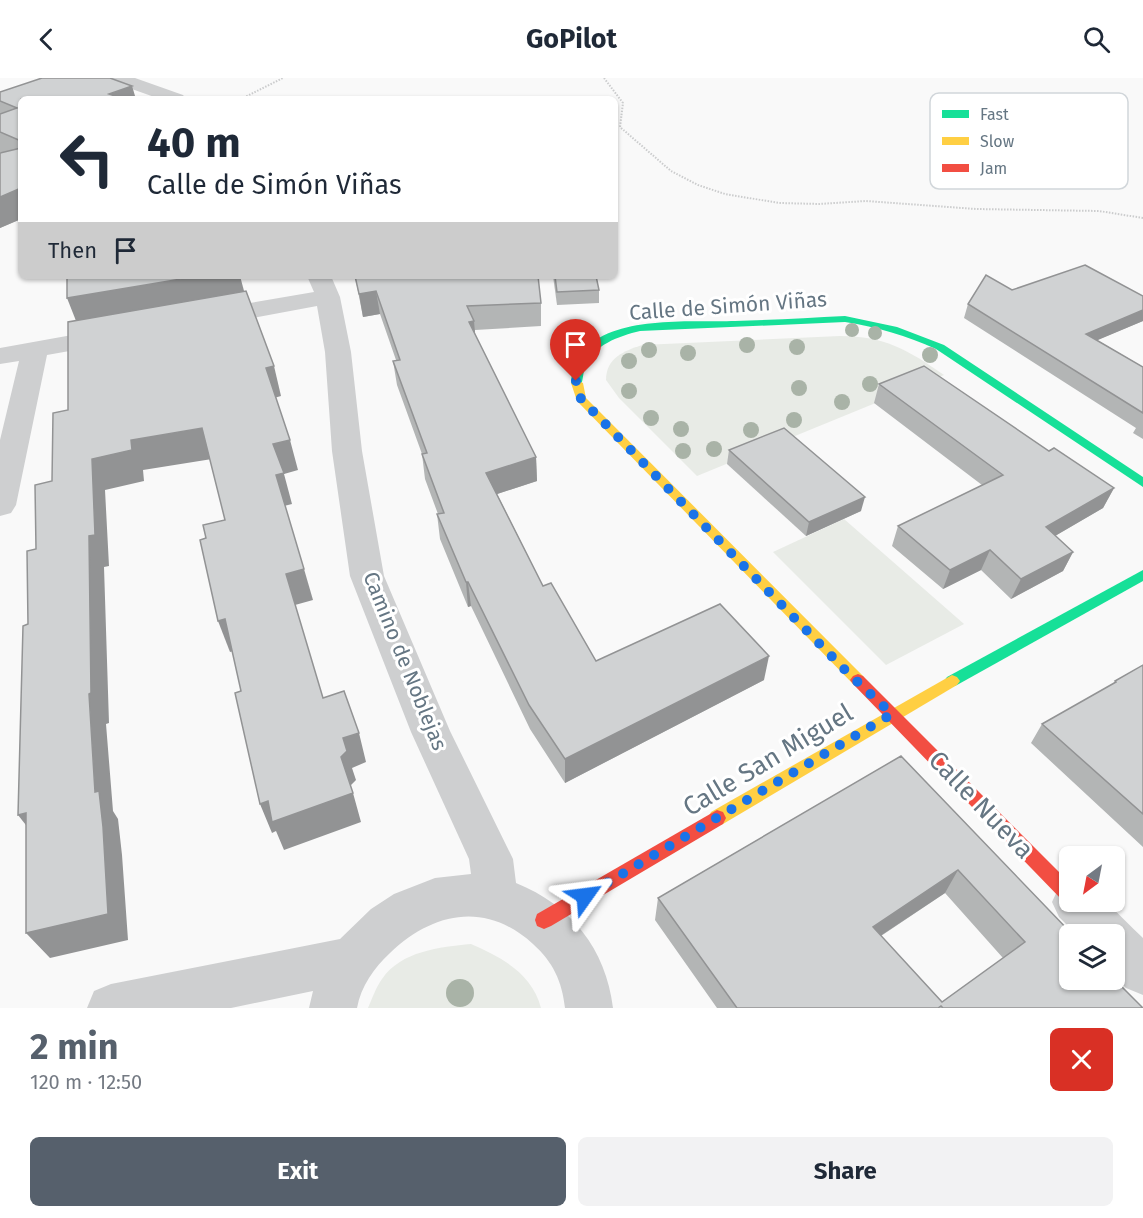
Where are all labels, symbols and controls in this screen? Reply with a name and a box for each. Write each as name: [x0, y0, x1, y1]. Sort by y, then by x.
icon: back: [30, 23, 63, 56]
text: GoPilot: [526, 23, 617, 55]
icon: search: [1080, 23, 1113, 56]
legend: [930, 93, 1128, 189]
text: Fast: [980, 105, 1009, 124]
text: 40 m: [147, 118, 241, 168]
icon: left: [48, 120, 126, 198]
text: Slow: [980, 132, 1015, 151]
text: Jam: [980, 159, 1007, 178]
text: Calle de Simón Viñas: [147, 169, 402, 201]
icon: arrive: [109, 234, 142, 267]
text: Then: [48, 237, 97, 264]
street label: Calle de Simón Viñas: [628, 286, 828, 326]
pin: [550, 319, 601, 381]
icon: arrive: [559, 328, 592, 361]
street label: Camino de Noblejas: [357, 568, 453, 754]
street label: Calle San Miguel: [678, 697, 859, 823]
street label: Calle Nueva: [922, 745, 1040, 865]
north arrow: [1059, 846, 1125, 912]
map controls: [1059, 846, 1125, 990]
position arrow: [553, 864, 617, 928]
button: layers: [1059, 924, 1125, 990]
text: 2 min: [30, 1025, 119, 1069]
button: close: [1050, 1028, 1113, 1091]
text: 120 m · 12:50: [30, 1070, 142, 1094]
button: Exit: [30, 1137, 566, 1206]
button: Share: [578, 1137, 1113, 1206]

